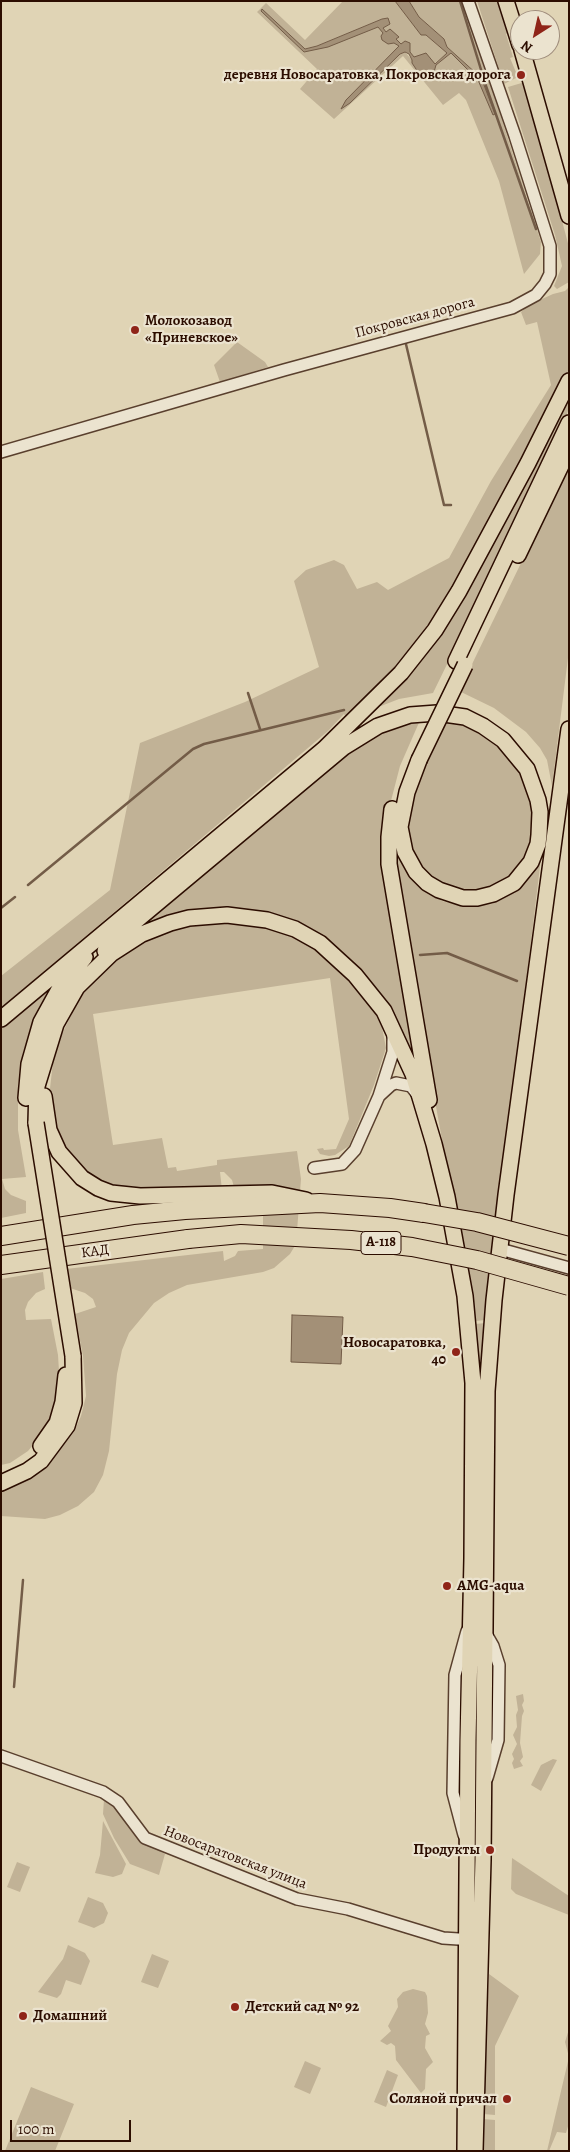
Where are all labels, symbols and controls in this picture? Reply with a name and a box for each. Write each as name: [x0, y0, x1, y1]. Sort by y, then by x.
north arrow: [510, 10, 560, 60]
text: N: [517, 36, 536, 58]
place label: деревня Новосаратовка, Покровская дорога: [224, 66, 511, 84]
marker: деревня Новосаратовка, Покровская дорога: [515, 69, 527, 81]
street label: Покровская дорога: [353, 293, 477, 343]
place label: Молокозавод «Приневское»: [145, 312, 238, 347]
marker: Молокозавод «Приневское»: [129, 324, 141, 336]
road number: А-118: [361, 1232, 401, 1254]
street label: КАД: [80, 1241, 110, 1263]
place label: Новосаратовка, 40: [343, 1334, 446, 1369]
marker: Новосаратовка, 40: [450, 1346, 462, 1358]
place label: AMG-aqua: [457, 1577, 524, 1595]
marker: AMG-aqua: [441, 1580, 453, 1592]
street label: Новосаратовская улица: [161, 1822, 309, 1894]
place label: Продукты: [413, 1841, 480, 1859]
marker: Продукты: [484, 1844, 496, 1856]
place label: Детский сад № 92: [245, 1998, 359, 2016]
marker: Детский сад № 92: [229, 2001, 241, 2013]
place label: Домашний: [33, 2007, 107, 2025]
marker: Домашний: [17, 2010, 29, 2022]
place label: Соляной причал: [389, 2090, 497, 2108]
marker: Соляной причал: [501, 2093, 513, 2105]
scale bar: [12, 2110, 134, 2142]
text: 100 m: [18, 2119, 55, 2139]

